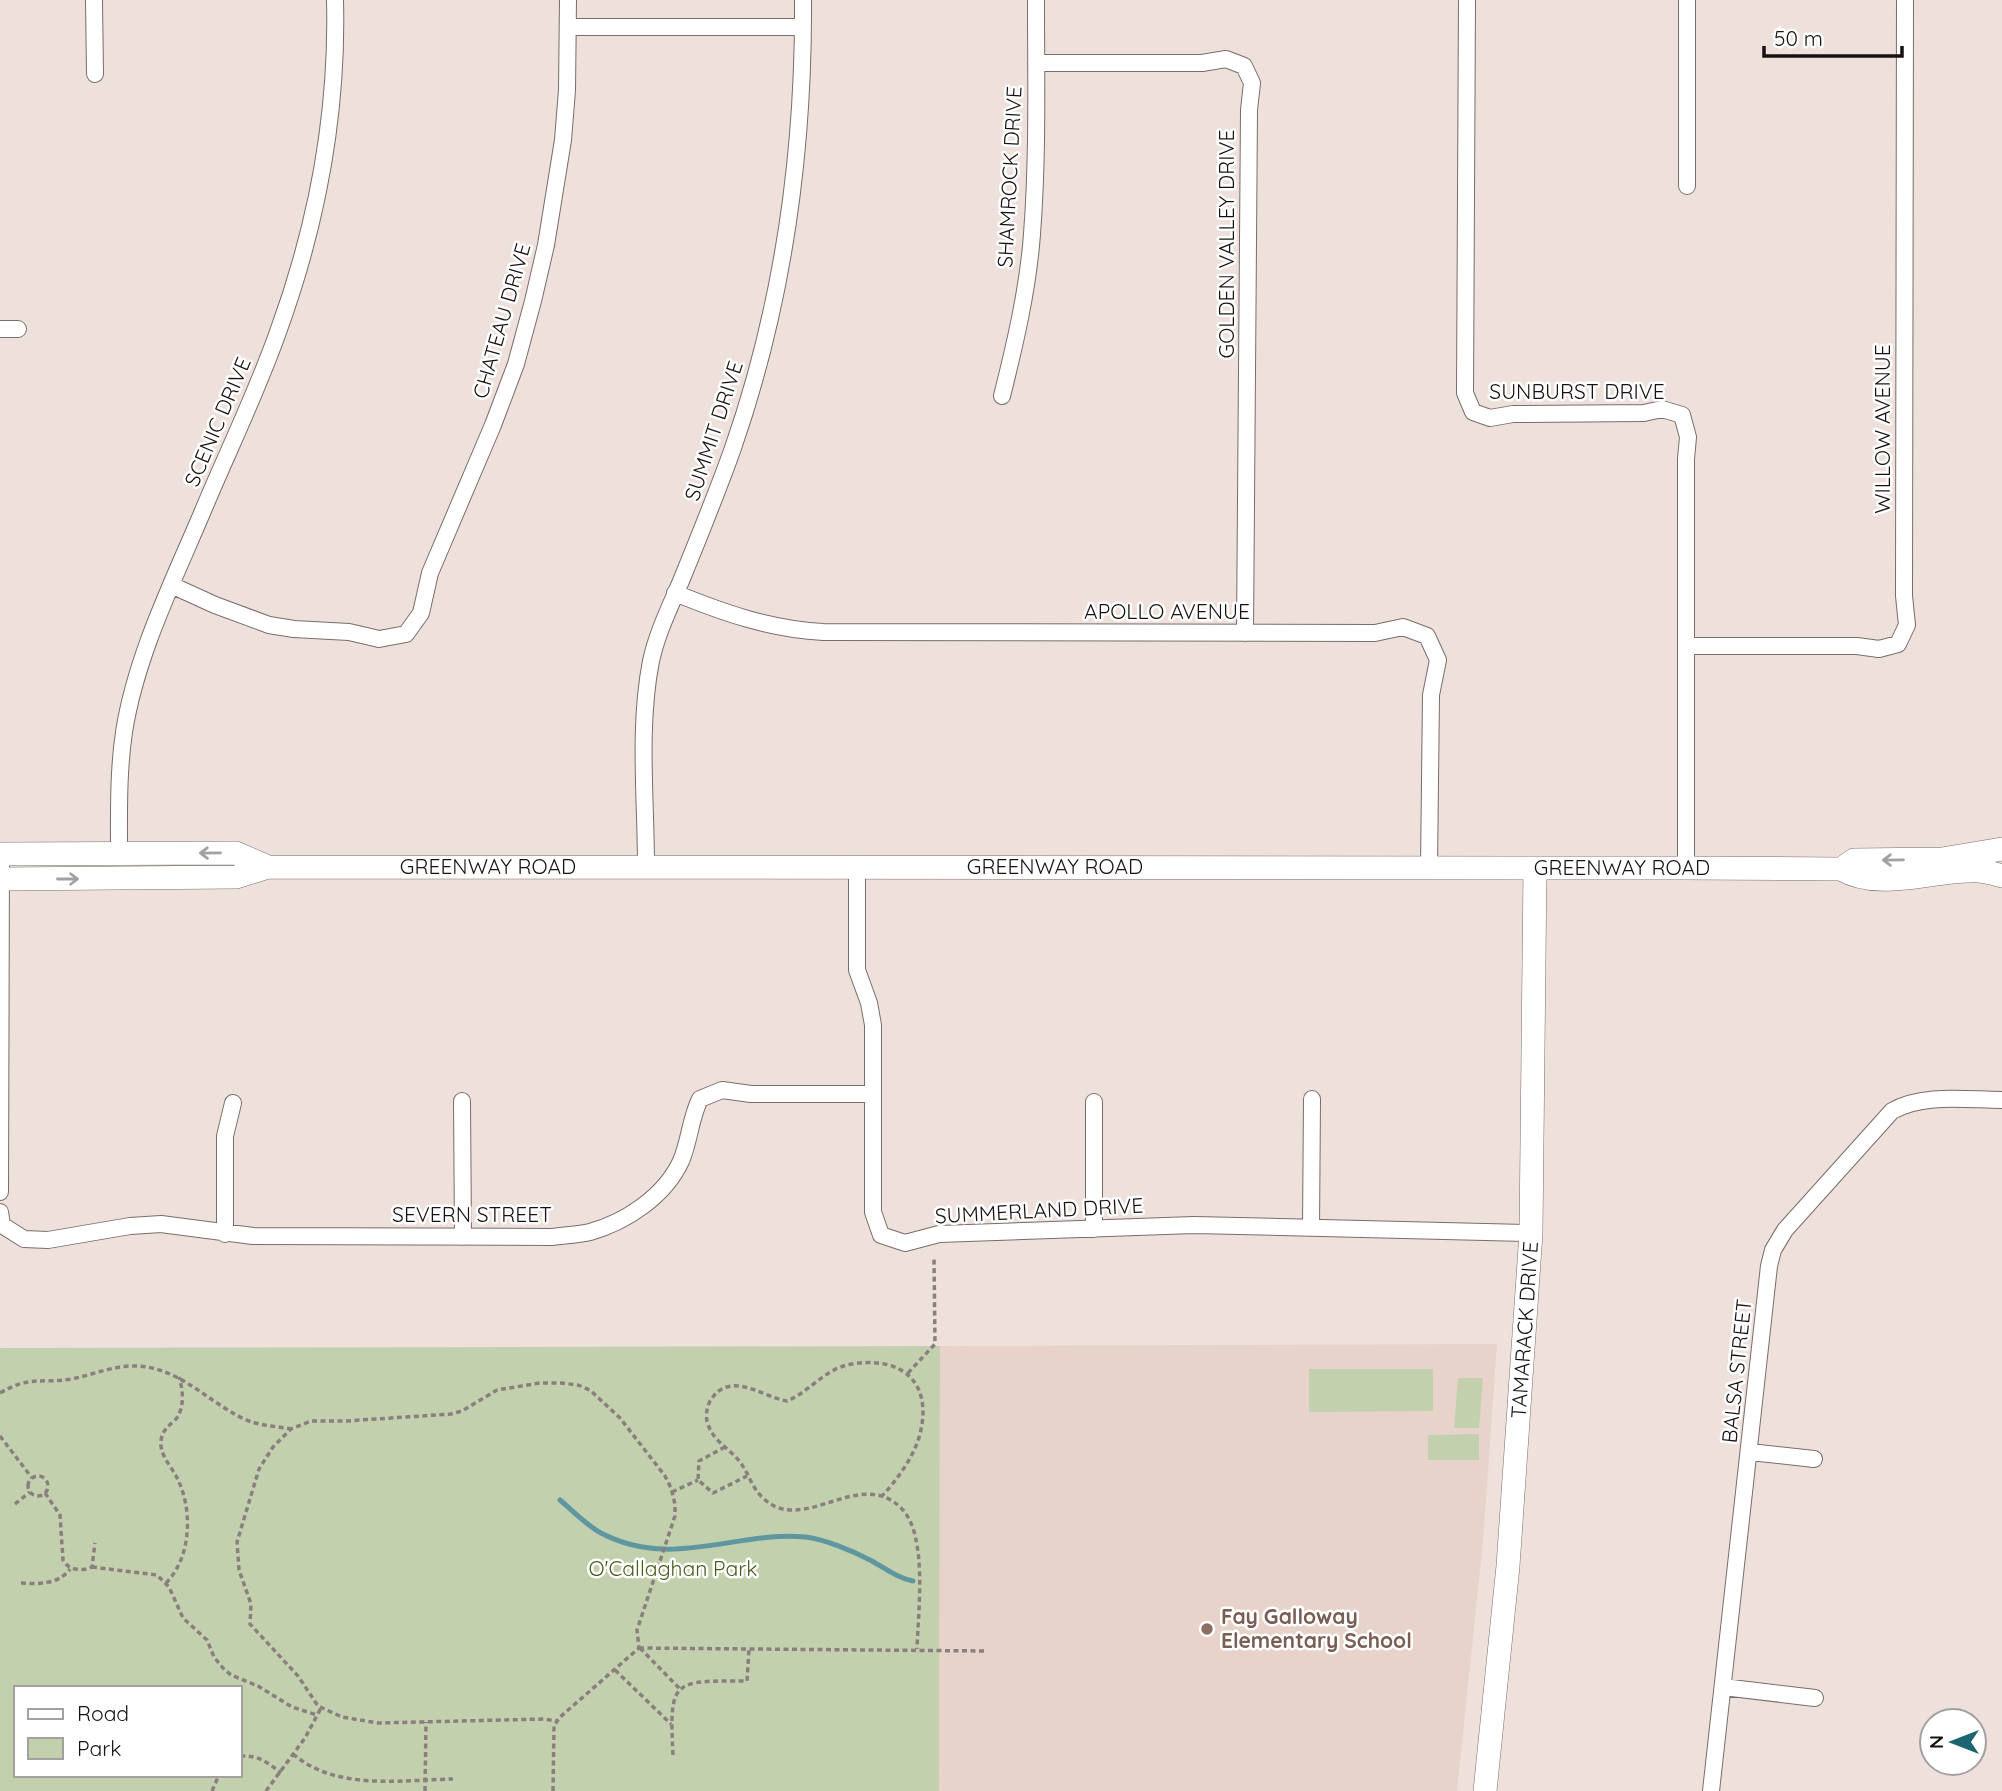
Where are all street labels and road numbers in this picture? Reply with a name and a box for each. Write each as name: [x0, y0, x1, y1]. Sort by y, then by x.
street label: SHAMROCK DRIVE: [991, 86, 1027, 268]
street label: GOLDEN VALLEY DRIVE: [1213, 130, 1239, 358]
street label: CHATEAU DRIVE: [466, 240, 536, 401]
street label: WILLOW AVENUE: [1869, 344, 1895, 514]
street label: SCENIC DRIVE: [178, 353, 256, 490]
street label: SUMMIT DRIVE: [678, 357, 748, 504]
street label: SUNBURST DRIVE: [1489, 378, 1665, 404]
street label: APOLLO AVENUE: [1084, 598, 1250, 624]
street label: GREENWAY ROAD: [400, 853, 576, 879]
street label: GREENWAY ROAD: [967, 853, 1143, 879]
street label: GREENWAY ROAD: [1534, 854, 1710, 880]
street label: SUMMERLAND DRIVE: [934, 1192, 1144, 1228]
street label: SEVERN STREET: [392, 1201, 552, 1227]
street label: TAMARACK DRIVE: [1505, 1240, 1543, 1419]
street label: BALSA STREET: [1716, 1298, 1756, 1444]

